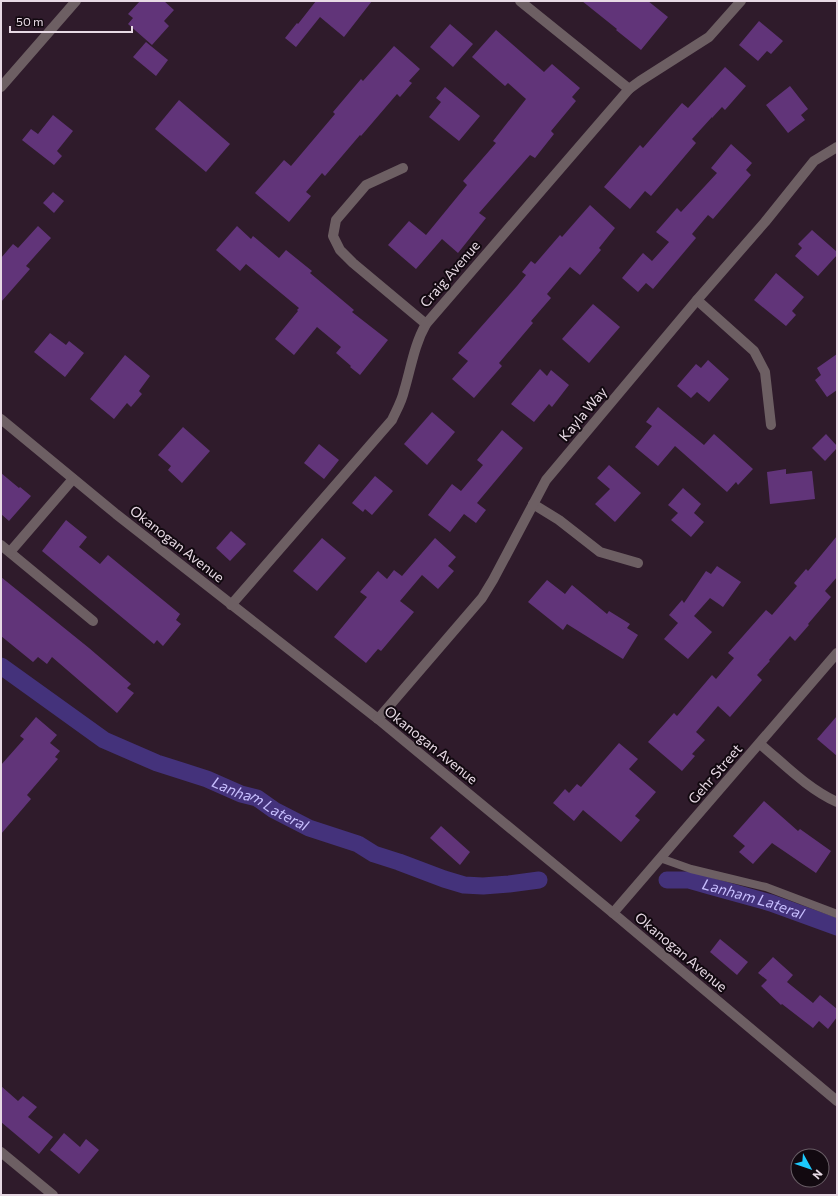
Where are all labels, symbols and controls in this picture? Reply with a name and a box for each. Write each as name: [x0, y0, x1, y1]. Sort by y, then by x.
scale bar: [10, 8, 132, 34]
text: 50 m: [16, 14, 44, 28]
street label: Craig Avenue: [416, 237, 483, 311]
street label: Kayla Way: [555, 383, 610, 444]
street label: Okanogan Avenue: [127, 502, 228, 586]
street label: Okanogan Avenue: [381, 702, 481, 787]
street label: Gehr Street: [684, 740, 745, 807]
water label: Lanham Lateral: [209, 772, 313, 835]
water label: Lanham Lateral: [701, 874, 808, 923]
street label: Okanogan Avenue: [632, 908, 731, 995]
north arrow: [790, 1148, 830, 1188]
text: N: [810, 1167, 826, 1182]

